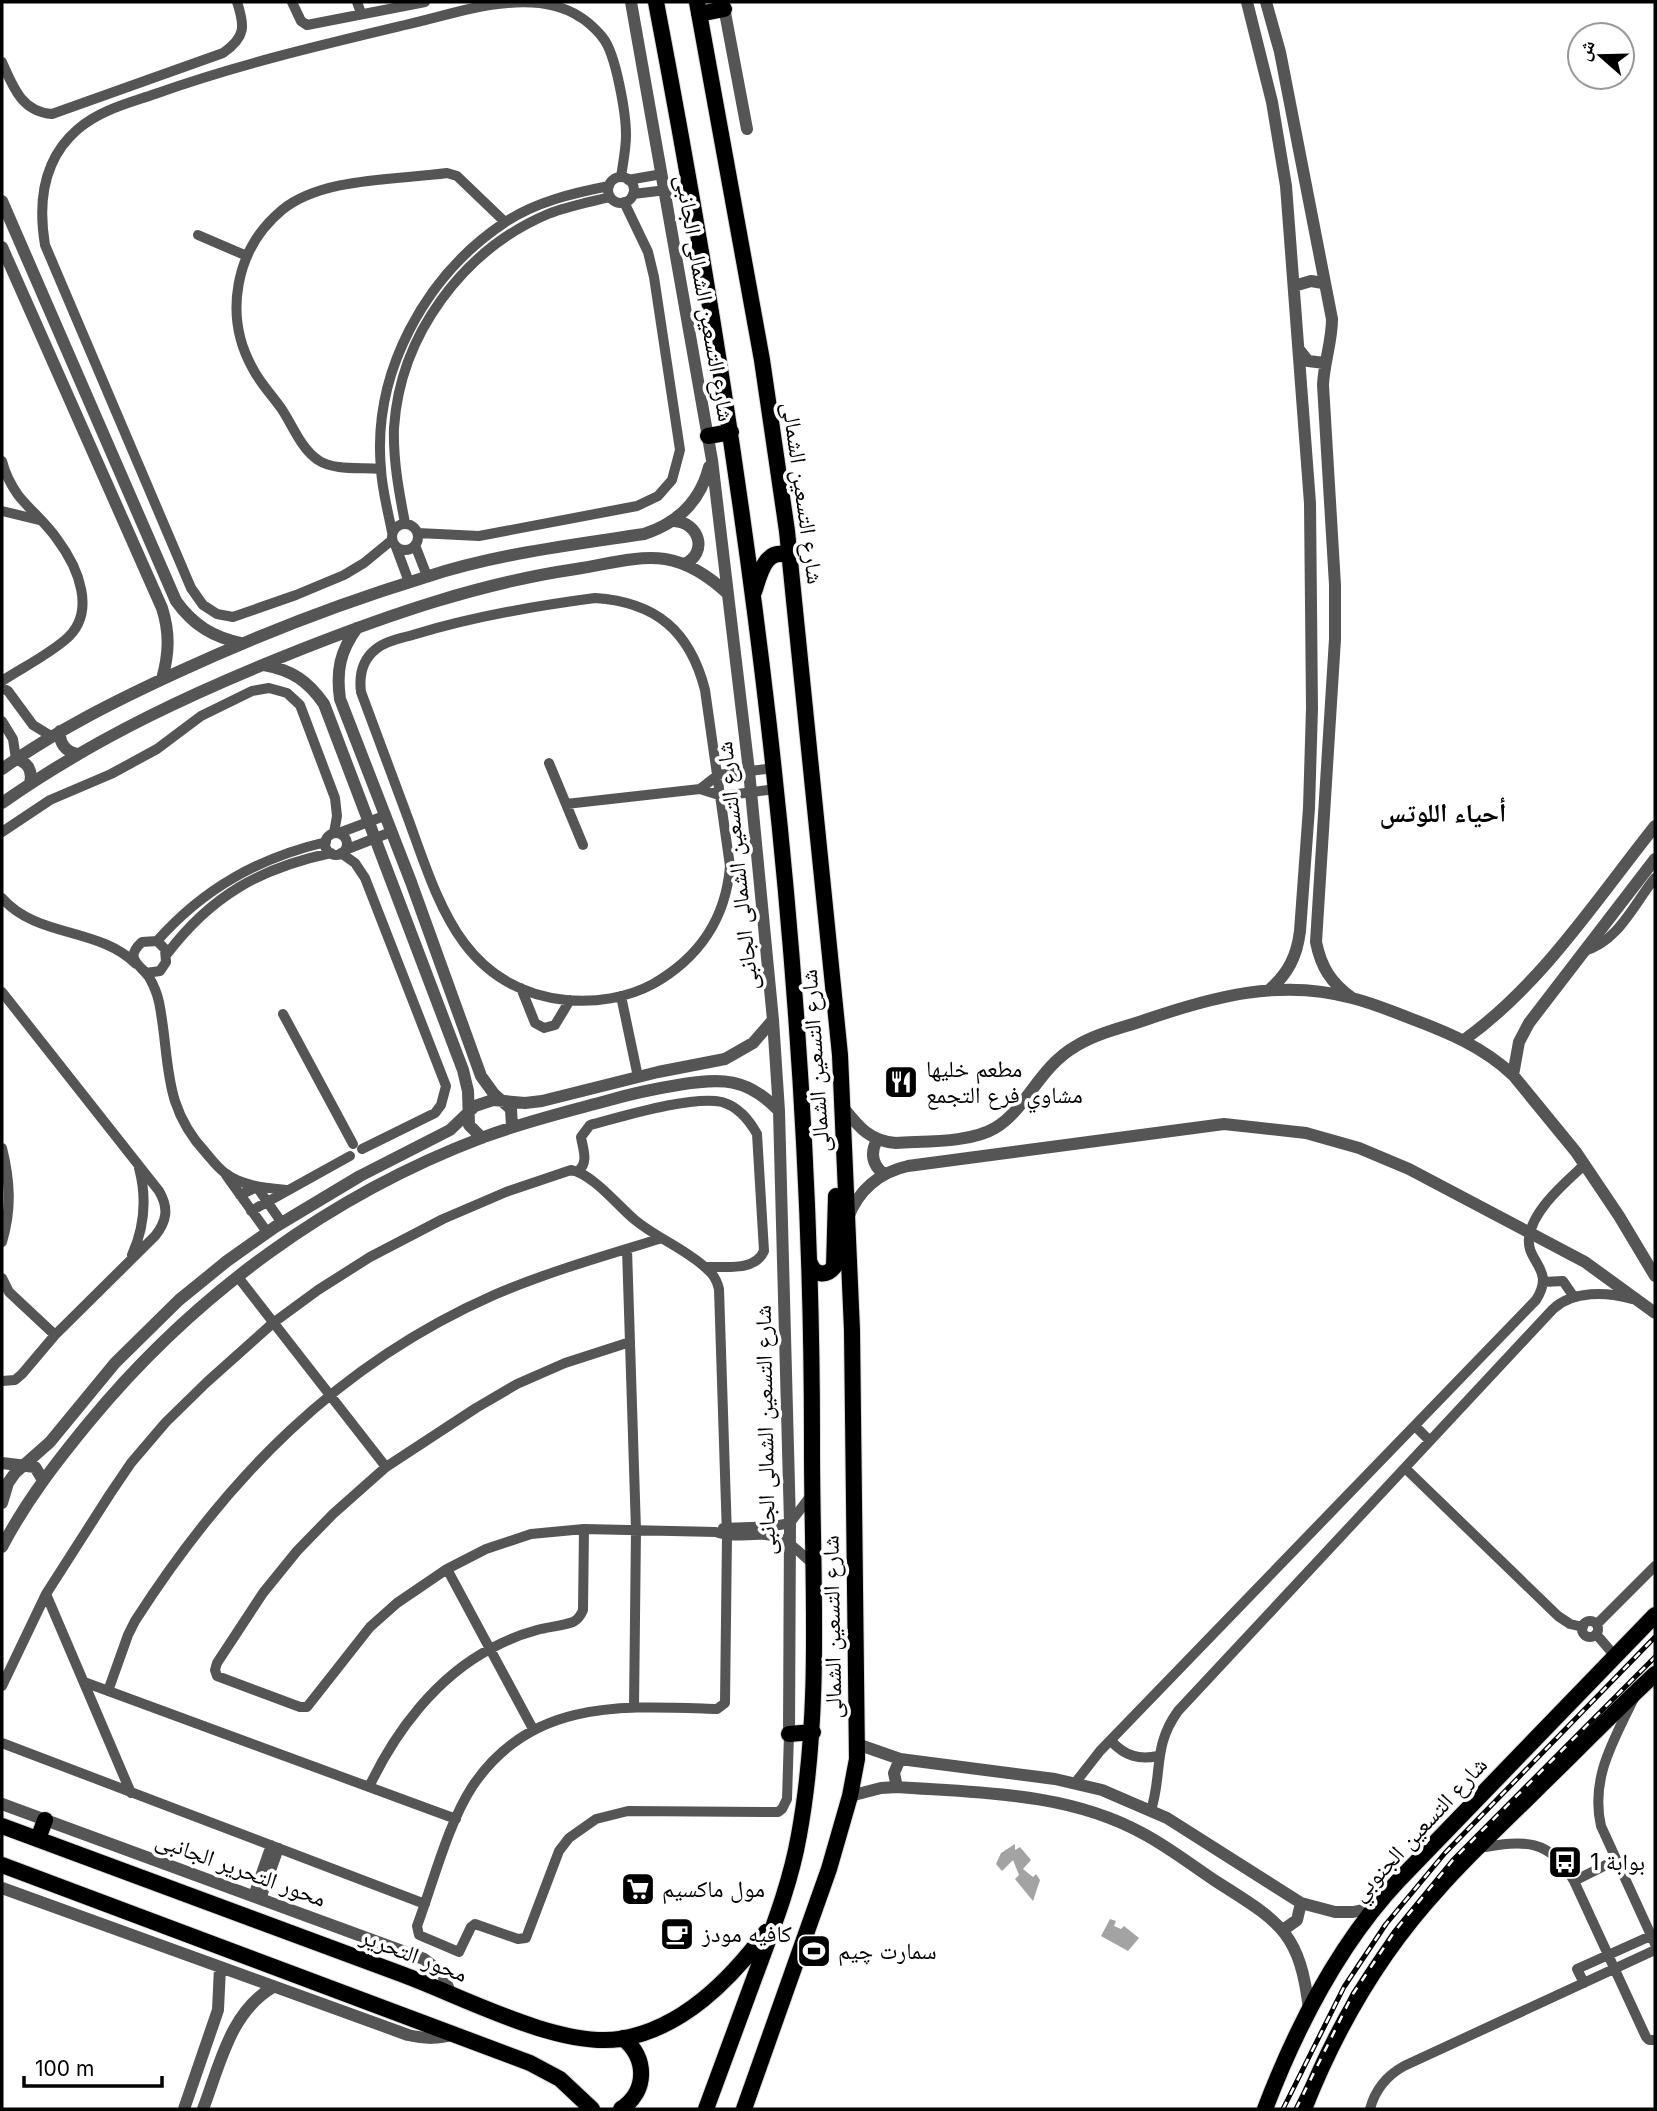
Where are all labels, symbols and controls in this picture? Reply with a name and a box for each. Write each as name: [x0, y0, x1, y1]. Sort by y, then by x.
north arrow: [1566, 21, 1636, 91]
text: ش: [1571, 37, 1600, 64]
street label: شارع التسعين الشمالى الجانبى: [669, 172, 741, 424]
street label: شارع التسعين الشمالى: [775, 400, 830, 586]
street label: شارع التسعين الشمالى الجانبى: [710, 740, 765, 992]
district label: أحياء اللوتس: [1379, 797, 1507, 829]
street label: شارع التسعين الشمالى: [795, 968, 836, 1153]
place label: مطعم خليها مشاوي فرع التجمع: [926, 1055, 1083, 1114]
restaurant icon: مطعم خليها مشاوي فرع التجمع: [882, 1063, 920, 1101]
street label: شارع التسعين الشمالى الجانبى: [749, 1305, 782, 1555]
street label: شارع التسعين الشمالى: [816, 1535, 849, 1719]
street label: شارع التسعين الجنوبي: [1345, 1751, 1497, 1910]
street label: محور التحرير الجانبى: [152, 1825, 330, 1913]
bus stop icon: بوابة 1: [1546, 1843, 1584, 1881]
place label: بوابة 1: [1590, 1848, 1645, 1876]
supermarket icon: مول ماكسيم: [619, 1870, 657, 1908]
place label: مول ماكسيم: [662, 1875, 765, 1905]
cafe icon: كافيه مودز: [658, 1915, 696, 1953]
place label: كافيه مودز: [701, 1920, 792, 1948]
street label: محور التحرير: [356, 1921, 471, 1988]
sports icon: سمارت چيم: [795, 1932, 833, 1970]
place label: سمارت چيم: [838, 1937, 937, 1967]
scale bar: [24, 2044, 163, 2088]
text: 100 m: [35, 2056, 94, 2081]

